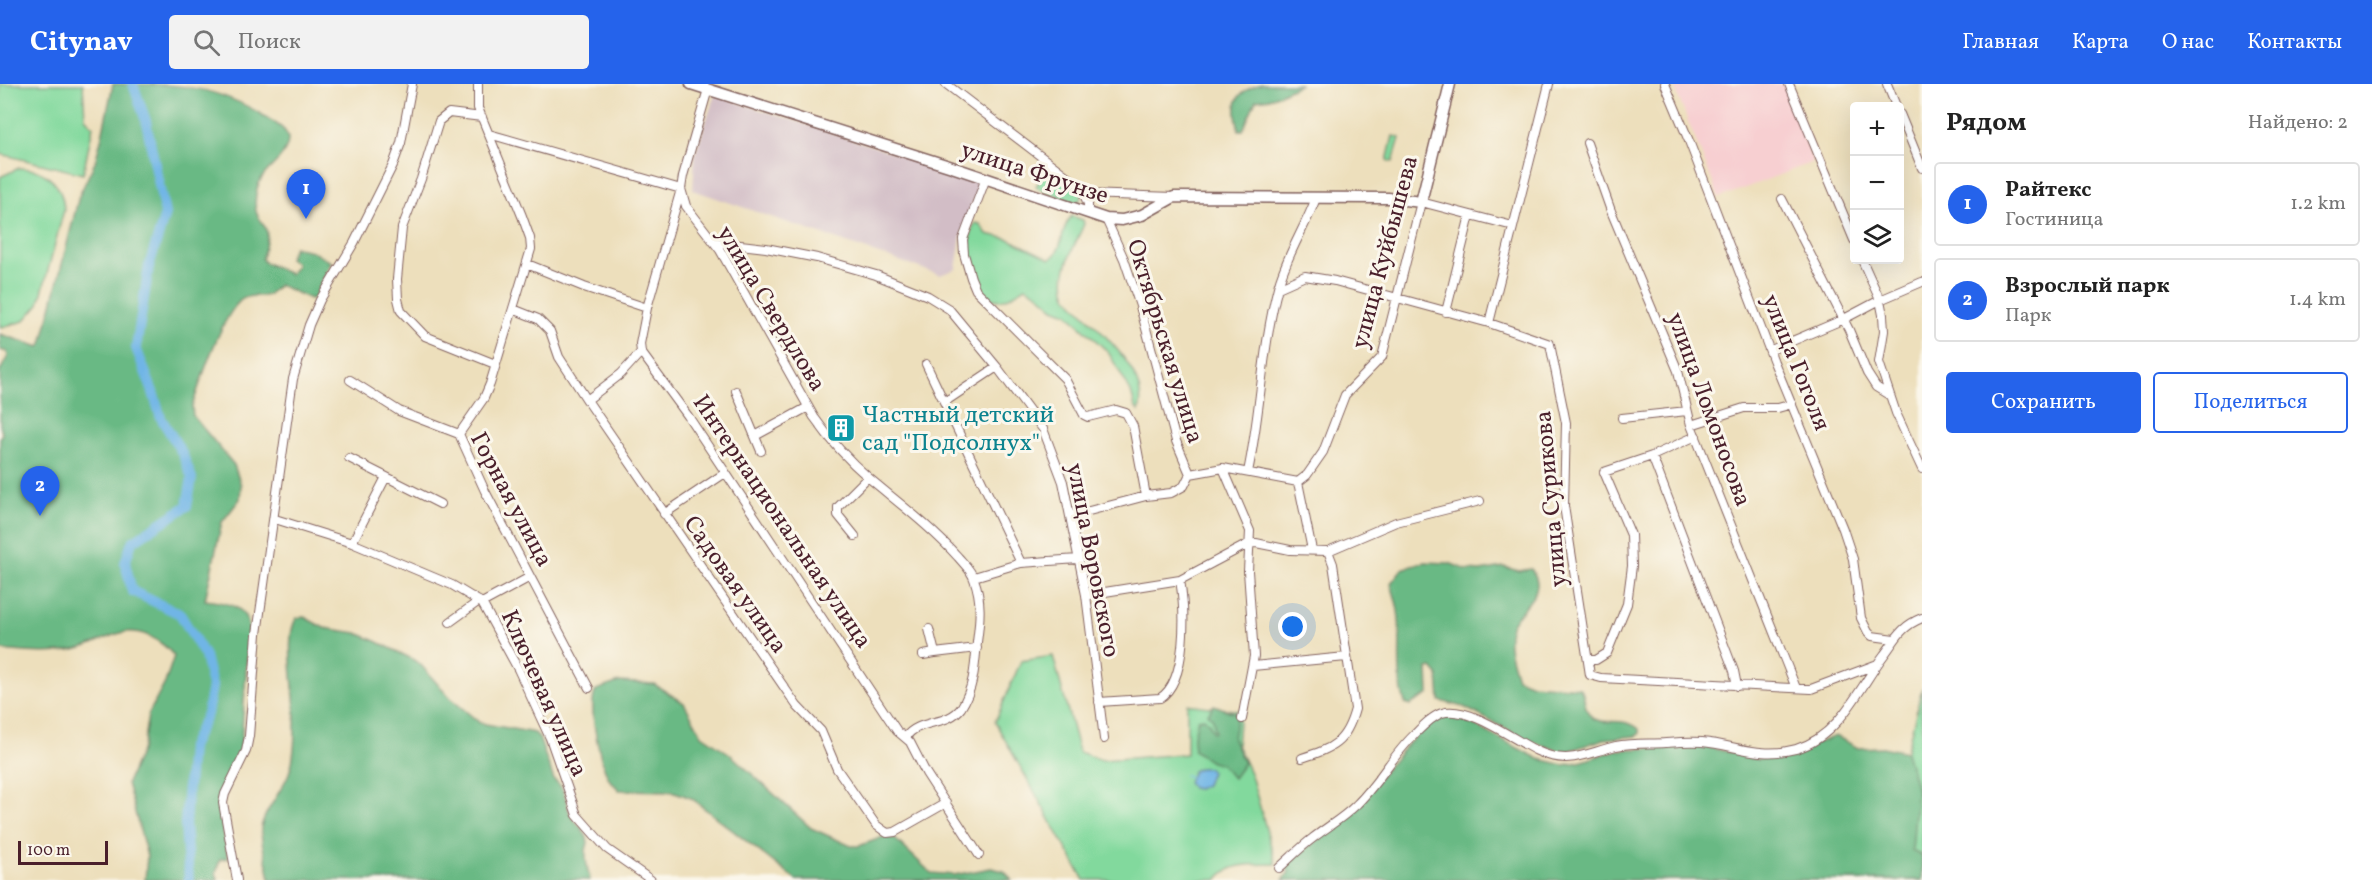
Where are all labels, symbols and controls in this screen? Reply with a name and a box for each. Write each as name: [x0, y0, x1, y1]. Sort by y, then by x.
search box: [169, 15, 589, 69]
text: Citynav: [30, 23, 133, 62]
icon: search: [190, 26, 223, 59]
text: Поиск: [238, 27, 301, 58]
text: Главная: [1962, 28, 2039, 57]
text: Карта: [2072, 28, 2129, 57]
text: О нас: [2162, 28, 2214, 57]
text: Контакты: [2247, 28, 2342, 57]
map controls: [1850, 102, 1904, 264]
button: +: [1850, 102, 1904, 156]
text: Рядом: [1946, 105, 2026, 141]
text: Найдено: 2: [2248, 109, 2348, 137]
street label: улица Фрунзе: [956, 134, 1113, 214]
street label: улица Куйбышева: [1344, 152, 1428, 353]
button: −: [1850, 156, 1904, 210]
pin: 1: [286, 170, 326, 219]
text: Райтекс: [2005, 175, 2092, 206]
text: 1: [1963, 190, 1972, 218]
text: 1.2 km: [2290, 190, 2346, 218]
text: Гостиница: [2005, 206, 2103, 234]
button: layers: [1850, 210, 1904, 264]
street label: улица Свердлова: [707, 220, 833, 398]
street label: Октябрьская улица: [1117, 235, 1211, 448]
text: Взрослый парк: [2005, 271, 2170, 302]
text: 2: [1962, 286, 1973, 314]
text: 1.4 km: [2289, 286, 2346, 314]
street label: улица Гоголя: [1752, 289, 1838, 436]
text: Парк: [2005, 302, 2051, 330]
street label: улица Ломоносова: [1657, 308, 1759, 512]
button: Сохранить: [1946, 372, 2141, 433]
button: Поделиться: [2153, 372, 2348, 433]
street label: Интернациональная улица: [683, 388, 879, 656]
place label: Частный детский сад "Подсолнух": [862, 399, 1054, 461]
street label: улица Сурикова: [1527, 409, 1577, 588]
building icon: Частный детский сад "Подсолнух": [825, 412, 857, 444]
street label: Горная улица: [460, 426, 560, 573]
street label: улица Воровского: [1057, 460, 1128, 660]
pin: 2: [20, 466, 60, 516]
street label: Садовая улица: [674, 509, 795, 661]
street label: Ключевая улица: [491, 605, 595, 783]
your location: [1278, 612, 1307, 641]
scale bar: [18, 838, 108, 866]
text: 100 m: [27, 840, 70, 862]

